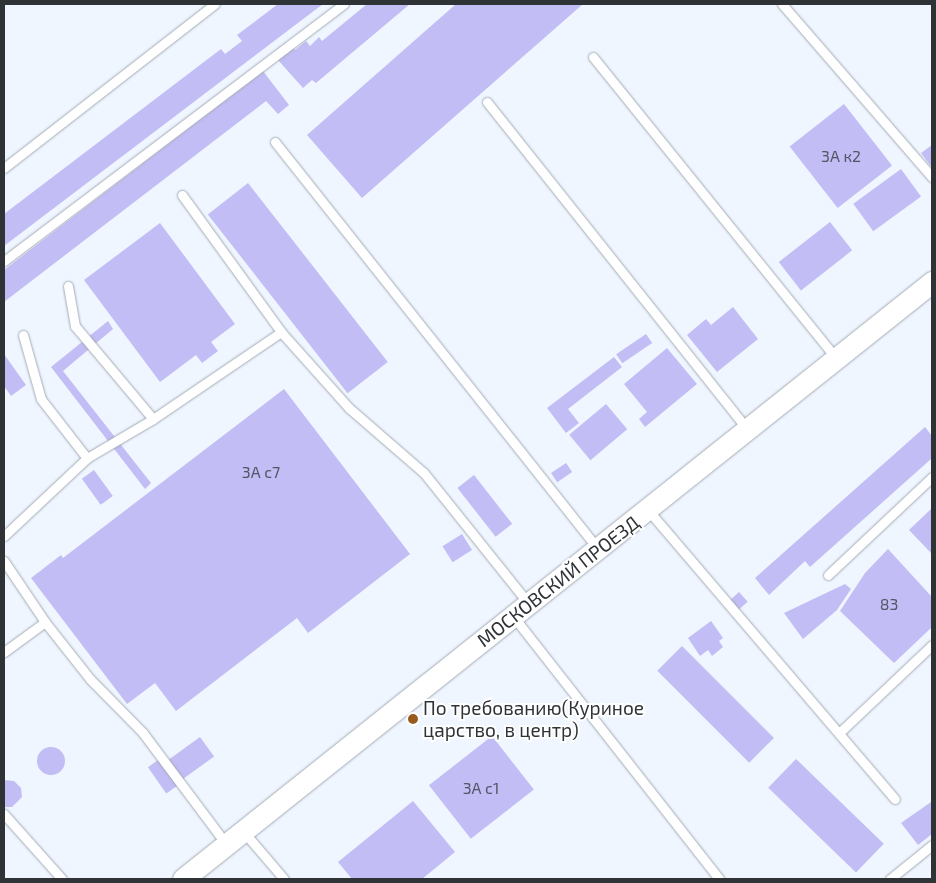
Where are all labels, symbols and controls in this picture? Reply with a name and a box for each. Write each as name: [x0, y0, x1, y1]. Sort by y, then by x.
house number: 3А к2: [821, 146, 861, 166]
house number: 3А с7: [242, 462, 280, 482]
street label: МОСКОВСКИЙ ПРОЕЗД: [472, 511, 644, 651]
house number: 83: [880, 594, 898, 614]
place label: По требованию(Куриное царство, в центр): [423, 697, 644, 741]
marker: По требованию(Куриное царство, в центр): [407, 713, 419, 725]
house number: 3А с1: [463, 778, 499, 798]

